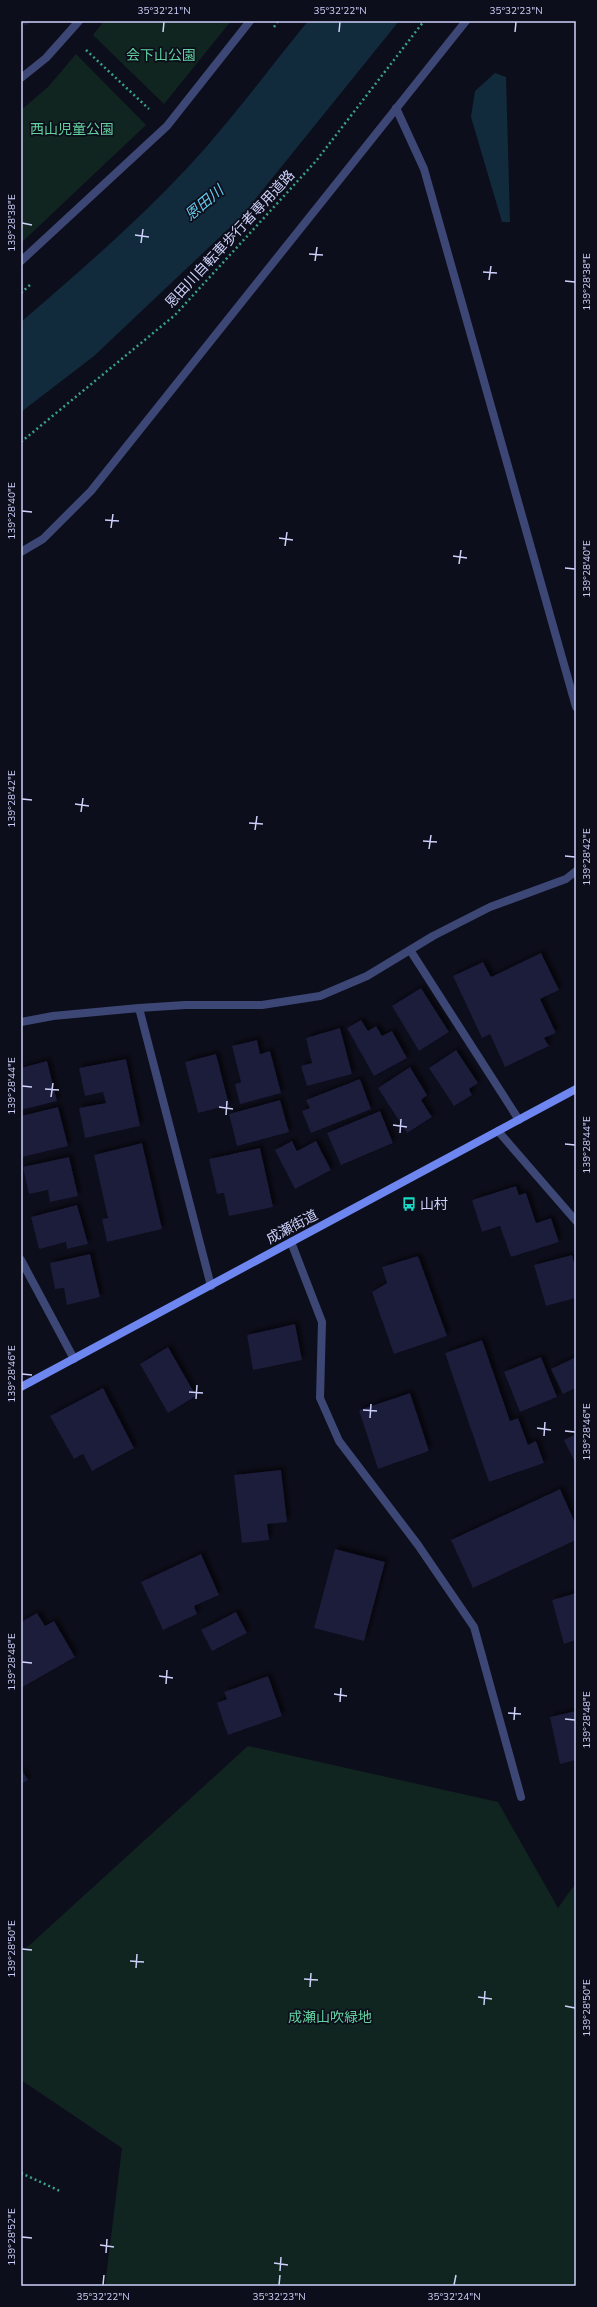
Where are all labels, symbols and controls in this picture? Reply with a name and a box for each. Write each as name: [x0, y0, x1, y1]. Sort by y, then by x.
text: 35°32'21"N: [137, 4, 191, 18]
text: 35°32'22"N: [313, 4, 367, 18]
text: 35°32'23"N: [489, 4, 543, 18]
park label: 会下山公園: [126, 46, 196, 65]
park label: 西山児童公園: [30, 120, 114, 139]
street label: 恩田川自転車歩行者専用道路: [161, 166, 299, 312]
water label: 恩田川: [180, 180, 229, 225]
text: 139°28'38"E: [5, 194, 19, 252]
text: 139°28'38"E: [580, 253, 594, 311]
text: 139°28'40"E: [5, 482, 19, 540]
text: 139°28'40"E: [580, 540, 594, 598]
text: 139°28'42"E: [5, 770, 19, 828]
text: 139°28'42"E: [580, 828, 594, 886]
text: 139°28'44"E: [5, 1057, 19, 1115]
text: 139°28'44"E: [580, 1116, 594, 1174]
place label: 山村: [420, 1195, 448, 1214]
bus stop icon: 山村: [401, 1196, 417, 1212]
street label: 成瀬街道: [263, 1205, 321, 1249]
text: 139°28'46"E: [5, 1345, 19, 1403]
text: 139°28'46"E: [580, 1403, 594, 1461]
text: 139°28'48"E: [5, 1633, 19, 1691]
text: 139°28'48"E: [580, 1691, 594, 1749]
text: 139°28'50"E: [5, 1920, 19, 1978]
text: 139°28'50"E: [580, 1979, 594, 2037]
park label: 成瀬山吹緑地: [288, 2008, 372, 2027]
text: 139°28'52"E: [5, 2208, 19, 2266]
text: 35°32'22"N: [76, 2290, 130, 2304]
text: 35°32'23"N: [252, 2290, 306, 2304]
text: 35°32'24"N: [427, 2290, 481, 2304]

